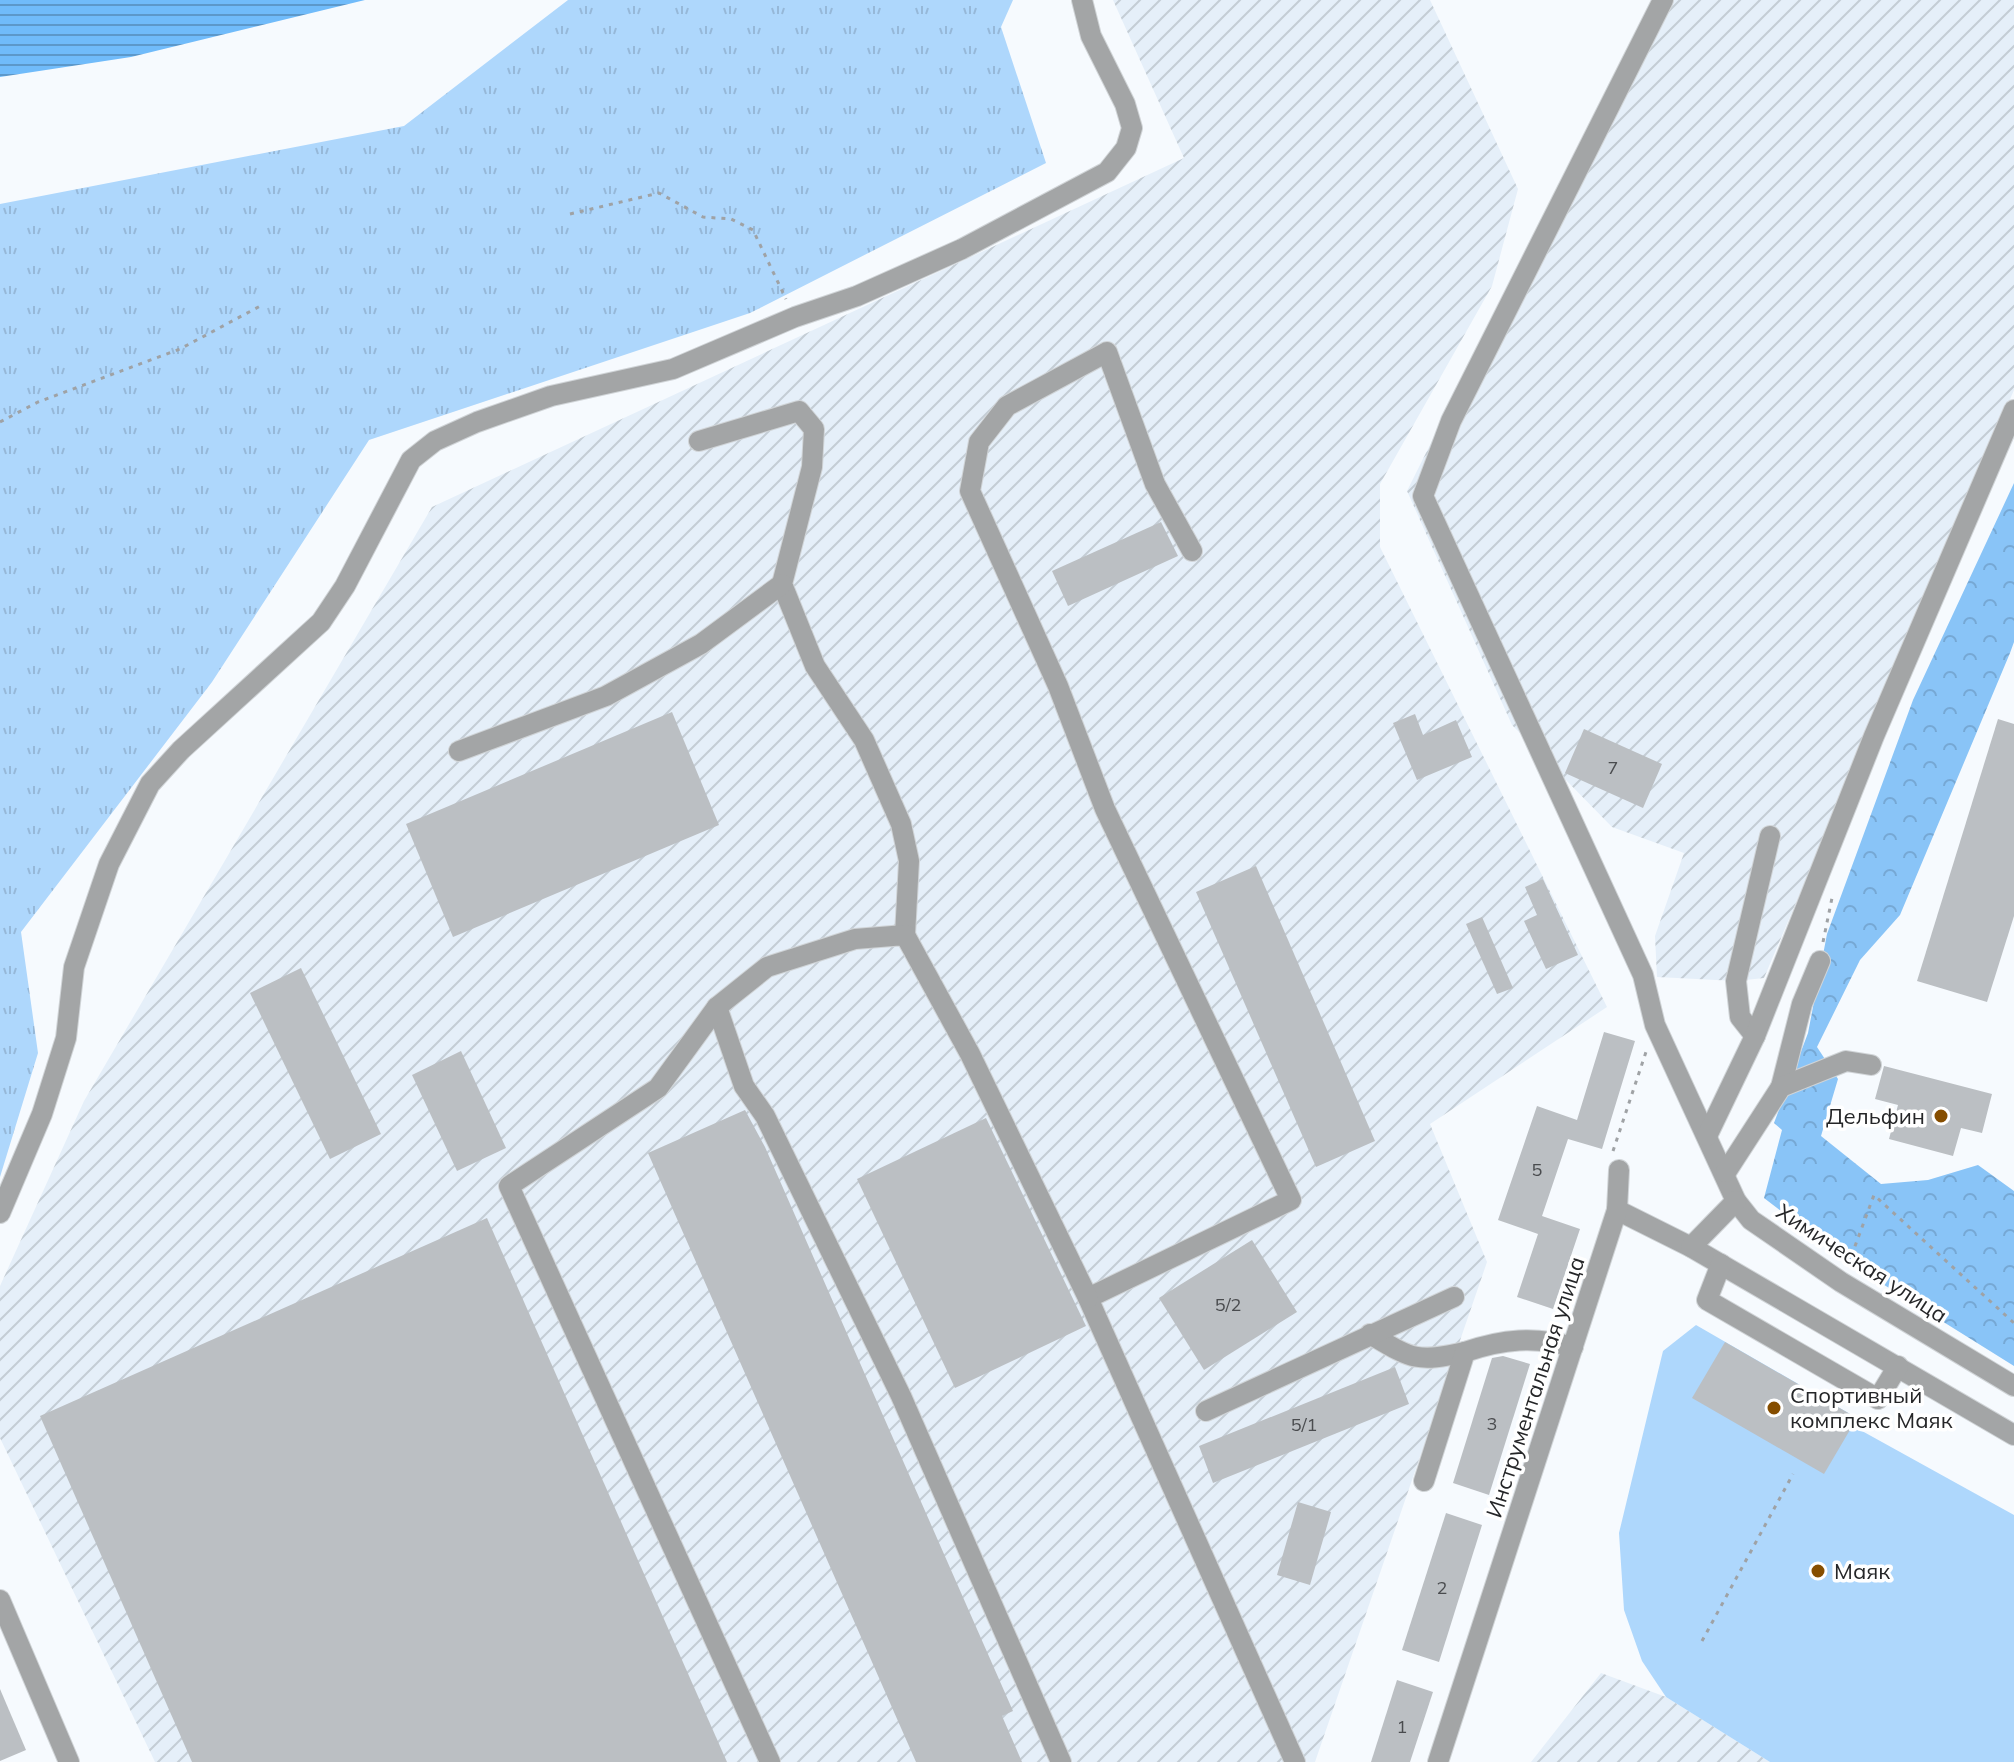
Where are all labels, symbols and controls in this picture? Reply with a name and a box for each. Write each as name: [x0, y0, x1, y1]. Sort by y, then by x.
house number: 7: [1608, 756, 1618, 779]
place label: Дельфин: [1826, 1102, 1925, 1130]
marker: Дельфин: [1932, 1107, 1950, 1125]
house number: 5: [1532, 1158, 1543, 1181]
street label: Химическая улица: [1771, 1197, 1953, 1329]
street label: Инструментальная улица: [1480, 1253, 1590, 1521]
house number: 5/2: [1215, 1293, 1241, 1316]
place label: Спортивный комплекс Маяк: [1790, 1381, 1953, 1434]
marker: Спортивный комплекс Маяк: [1765, 1399, 1783, 1417]
house number: 3: [1487, 1412, 1497, 1435]
house number: 5/1: [1291, 1413, 1317, 1436]
place label: Маяк: [1834, 1557, 1890, 1585]
marker: Маяк: [1809, 1562, 1827, 1580]
house number: 2: [1437, 1576, 1447, 1599]
house number: 1: [1397, 1715, 1407, 1738]

